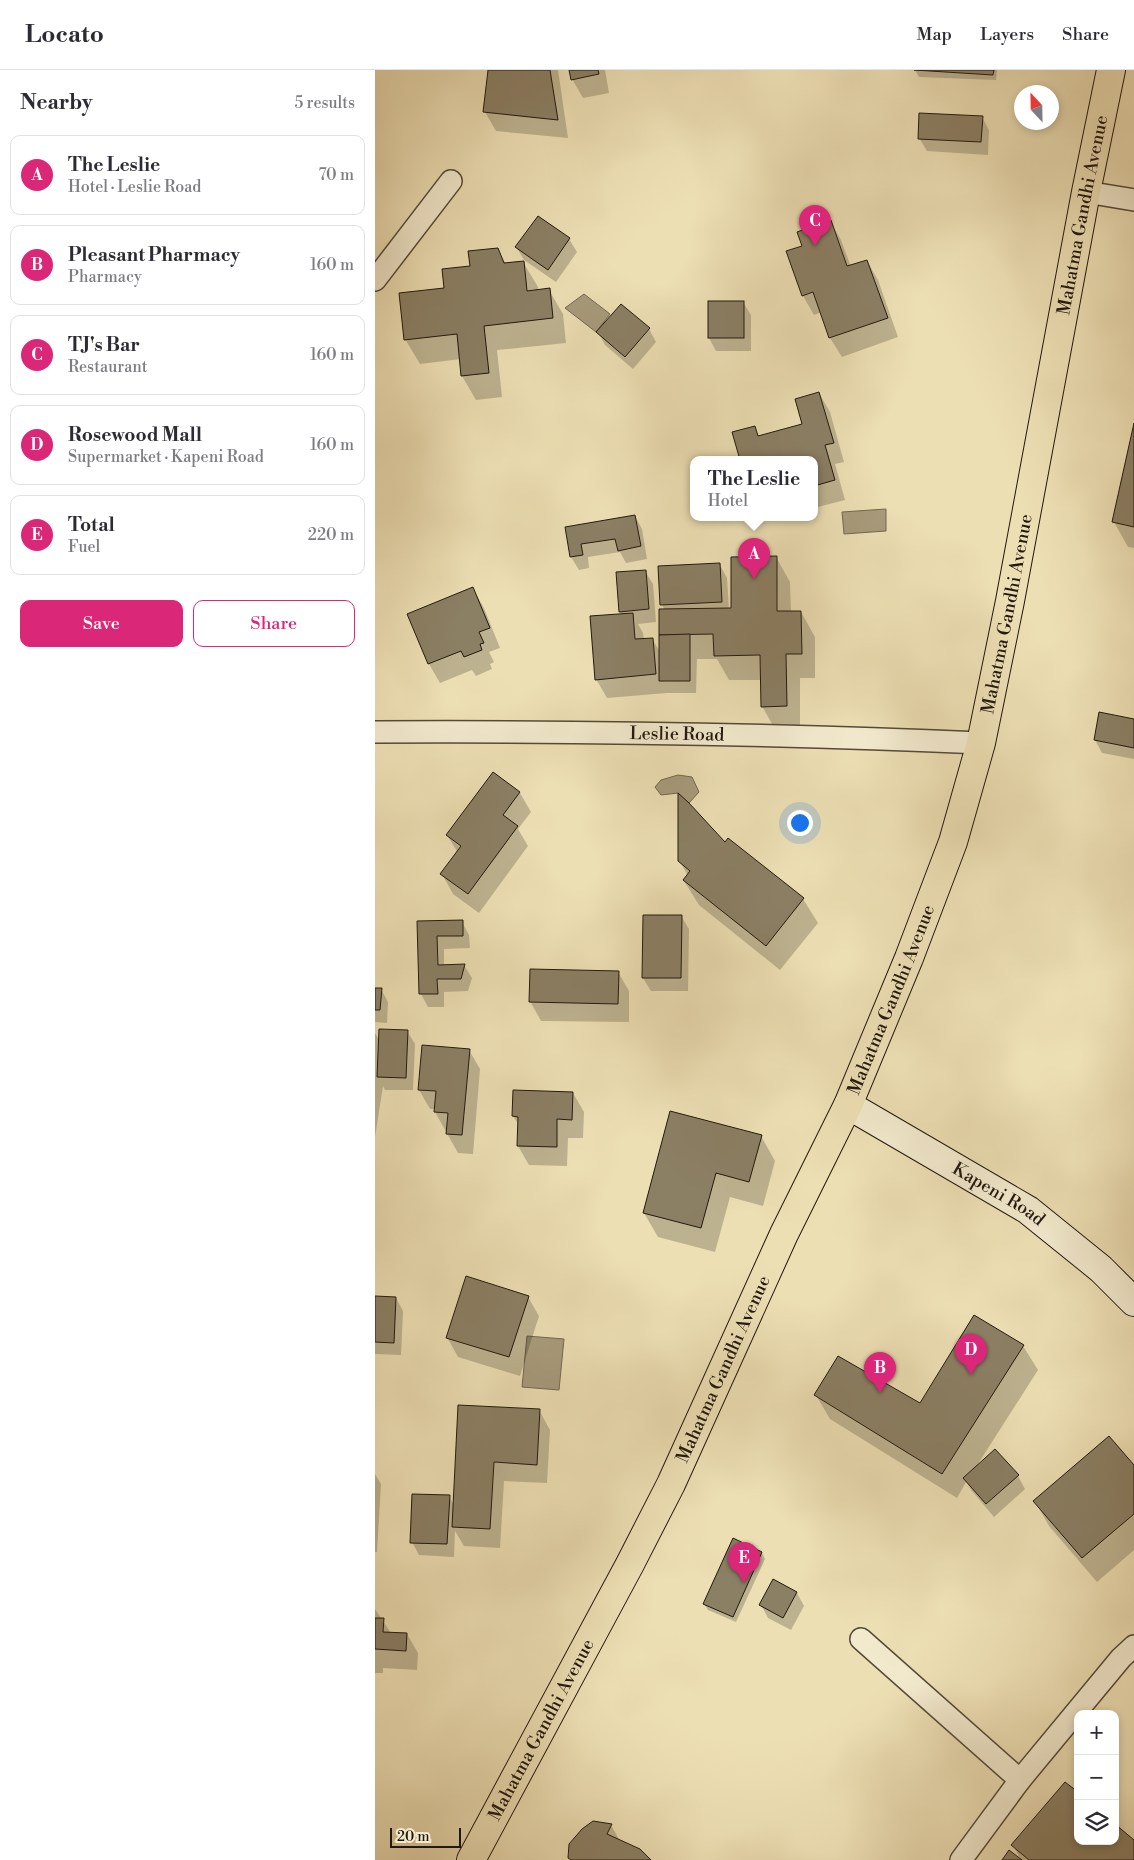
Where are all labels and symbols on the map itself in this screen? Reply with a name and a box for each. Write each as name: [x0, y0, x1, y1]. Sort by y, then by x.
north arrow: [1014, 85, 1059, 130]
street label: Mahatma Gandhi Avenue: [1052, 113, 1113, 317]
pin: C: [799, 205, 831, 246]
street label: Mahatma Gandhi Avenue: [976, 512, 1037, 716]
pin: A: [738, 538, 770, 579]
street label: Leslie Road: [629, 722, 725, 746]
your location: [787, 810, 813, 836]
street label: Mahatma Gandhi Avenue: [842, 901, 940, 1098]
street label: Kapeni Road: [948, 1157, 1051, 1231]
street label: Mahatma Gandhi Avenue: [671, 1272, 775, 1466]
pin: D: [955, 1334, 987, 1375]
pin: B: [864, 1352, 896, 1393]
pin: E: [728, 1542, 760, 1583]
street label: Mahatma Gandhi Avenue: [483, 1635, 599, 1824]
scale bar: [390, 1825, 461, 1848]

